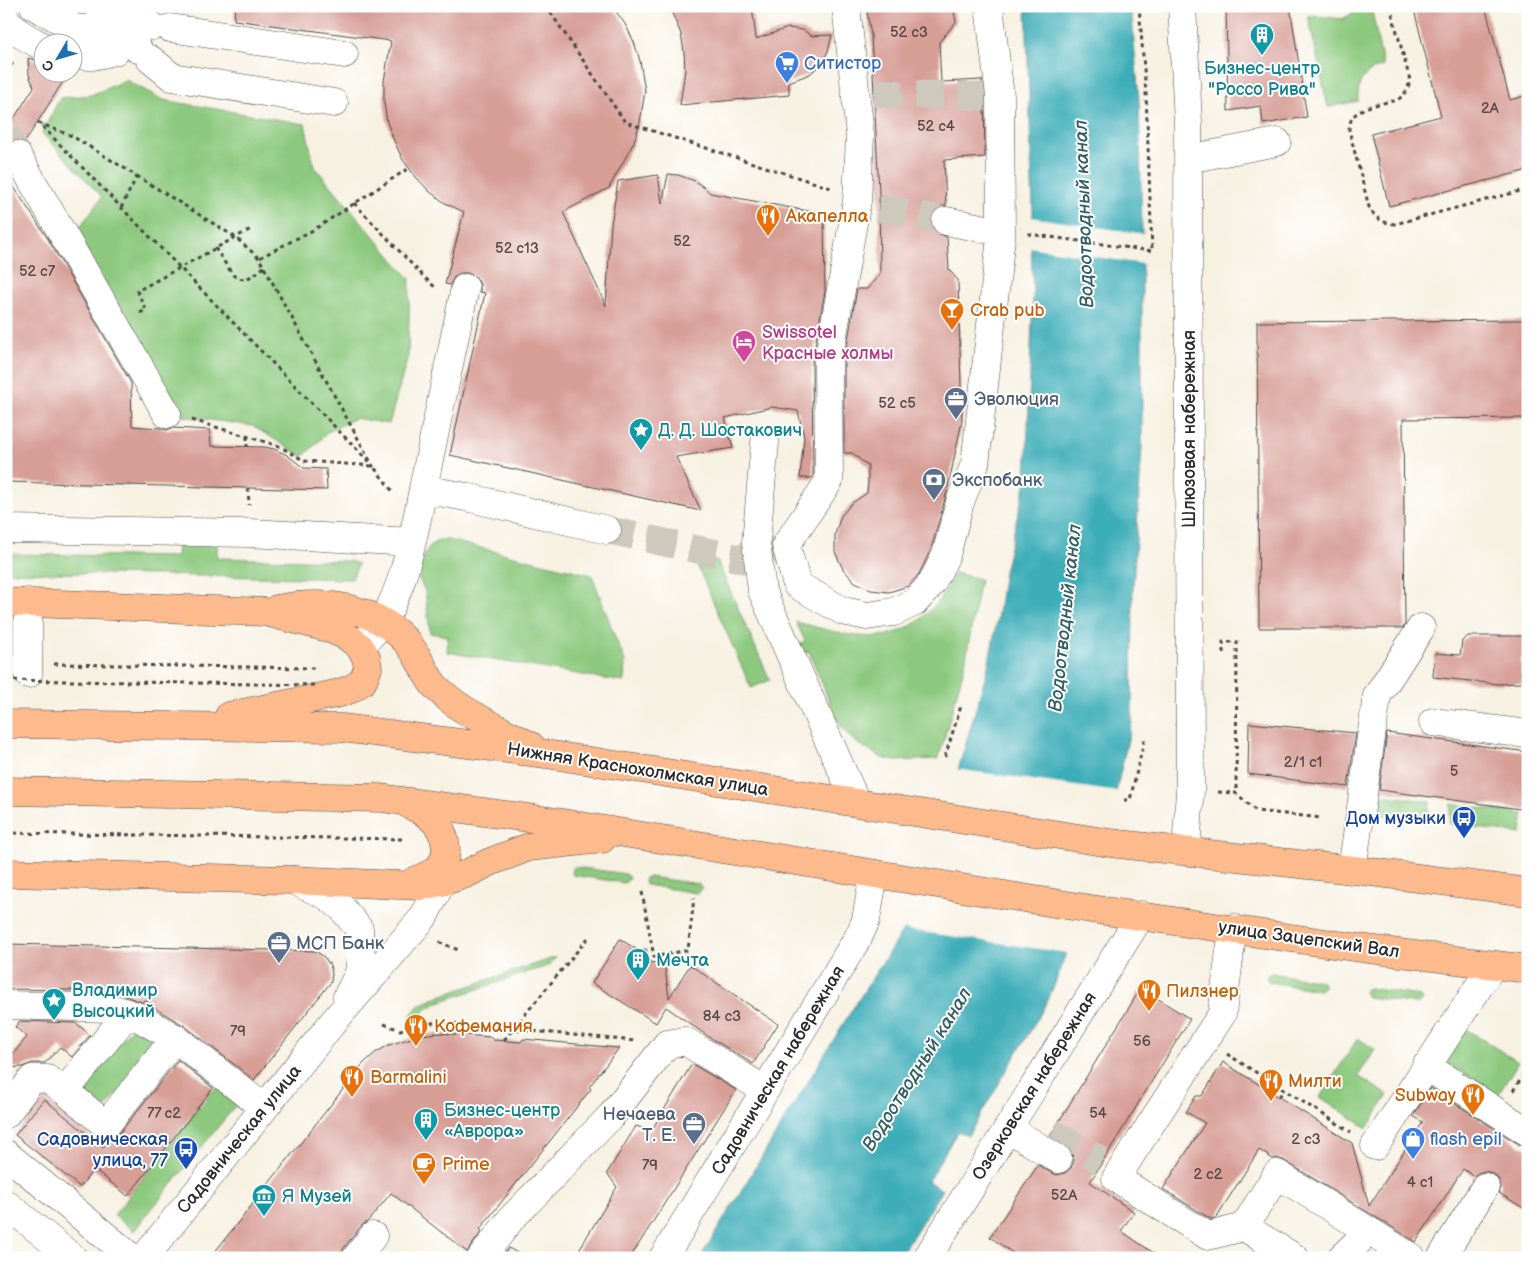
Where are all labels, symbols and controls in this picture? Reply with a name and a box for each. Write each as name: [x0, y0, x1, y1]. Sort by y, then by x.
building icon: Бизнес-центр "Россо Рива": [1249, 22, 1275, 56]
house number: 52 с3: [890, 23, 928, 42]
north arrow: [32, 32, 82, 82]
supermarket icon: Ситистор: [774, 50, 800, 84]
place label: Ситистор: [804, 53, 881, 74]
text: С: [38, 56, 58, 75]
place label: Бизнес-центр "Россо Рива": [1204, 58, 1320, 100]
house number: 2А: [1481, 99, 1500, 118]
house number: 52 с4: [917, 117, 955, 136]
water label: Водоотводный канал: [1070, 119, 1099, 308]
restaurant icon: Акапелла: [755, 203, 781, 237]
place label: Акапелла: [785, 206, 869, 227]
house number: 52: [673, 232, 691, 251]
house number: 52 с13: [495, 239, 539, 258]
house number: 52 с7: [19, 262, 56, 281]
bar icon: Crab pub: [939, 297, 965, 331]
place label: Crab pub: [970, 300, 1045, 321]
place label: Swissotel Красные холмы: [762, 322, 893, 364]
hotel icon: Swissotel Красные холмы: [731, 329, 757, 363]
street label: Шлюзовая набережная: [1179, 330, 1200, 528]
office icon: Эволюция: [943, 386, 969, 420]
place label: Эволюция: [974, 389, 1059, 410]
house number: 52 с5: [878, 394, 916, 413]
place icon: Д. Д. Шостакович: [628, 417, 654, 451]
place label: Д. Д. Шостакович: [658, 420, 802, 441]
bank icon: Экспобанк: [921, 467, 947, 501]
place label: Экспобанк: [952, 470, 1043, 491]
water label: Водоотводный канал: [1044, 523, 1087, 713]
street label: Нижняя Краснохолмская улица: [506, 738, 770, 801]
house number: 2/1 с1: [1284, 753, 1322, 772]
house number: 5: [1450, 762, 1458, 781]
bus stop icon: Дом музыки: [1451, 805, 1477, 839]
place label: Дом музыки: [1346, 808, 1446, 829]
street label: улица Зацепский Вал: [1217, 916, 1401, 963]
office icon: МСП Банк: [266, 930, 292, 964]
place label: МСП Банк: [296, 933, 385, 954]
building icon: Мечта: [625, 947, 651, 981]
place label: Мечта: [656, 950, 709, 971]
street label: Садовническая набережная: [708, 962, 849, 1179]
restaurant icon: Пилзнер: [1136, 978, 1162, 1012]
place label: Владимир Высоцкий: [72, 980, 157, 1022]
place label: Пилзнер: [1166, 981, 1239, 1002]
water label: Водоотводный канал: [858, 984, 977, 1156]
place icon: Владимир Высоцкий: [41, 987, 67, 1021]
street label: Озерковская набережная: [968, 988, 1101, 1184]
house number: 84 с3: [703, 1007, 741, 1026]
restaurant icon: Кофемания: [403, 1013, 429, 1047]
place label: Кофемания: [434, 1016, 533, 1037]
house number: 79: [230, 1022, 246, 1041]
house number: 56: [1133, 1032, 1151, 1051]
street label: Садовническая улица: [173, 1060, 306, 1218]
restaurant icon: Barmalini: [339, 1064, 365, 1098]
place label: Barmalini: [370, 1067, 447, 1088]
restaurant icon: Милти: [1258, 1068, 1284, 1102]
place label: Милти: [1288, 1071, 1342, 1092]
restaurant icon: Subway: [1460, 1082, 1486, 1116]
place label: Subway: [1395, 1085, 1457, 1106]
place label: Бизнес-центр «Аврора»: [444, 1100, 560, 1142]
house number: 77 с2: [147, 1104, 181, 1123]
place label: Нечаева Т. Е.: [603, 1104, 676, 1146]
house number: 54: [1089, 1104, 1107, 1123]
building icon: Бизнес-центр «Аврора»: [413, 1107, 439, 1141]
office icon: Нечаева Т. Е.: [681, 1111, 707, 1145]
shop icon: flash epil: [1400, 1126, 1426, 1160]
place label: Садовническая улица, 77: [37, 1129, 168, 1171]
place label: flash epil: [1430, 1129, 1502, 1150]
house number: 2 с3: [1291, 1130, 1321, 1149]
bus stop icon: Садовническая улица, 77: [173, 1136, 199, 1170]
cafe icon: Prime: [411, 1151, 437, 1185]
place label: Prime: [442, 1154, 490, 1175]
house number: 79: [642, 1156, 658, 1175]
house number: 2 с2: [1193, 1165, 1223, 1184]
house number: 4 с1: [1407, 1173, 1433, 1192]
museum icon: Я Музей: [251, 1183, 277, 1217]
place label: Я Музей: [282, 1186, 352, 1207]
house number: 52А: [1051, 1186, 1078, 1205]

